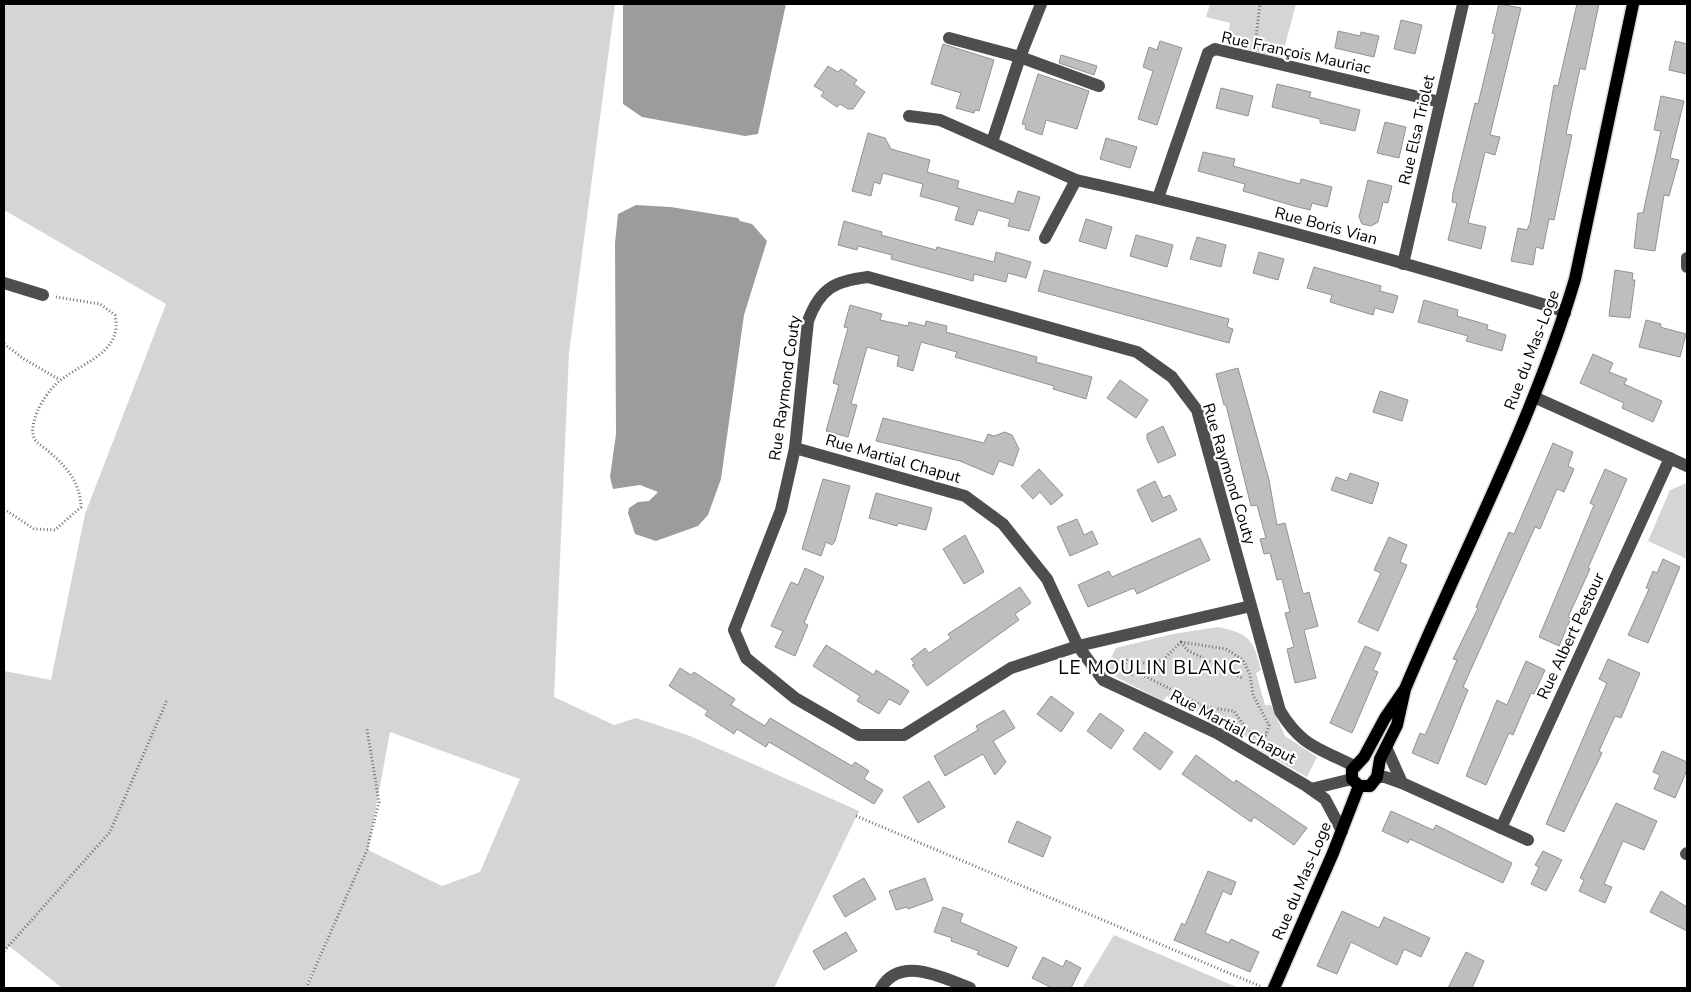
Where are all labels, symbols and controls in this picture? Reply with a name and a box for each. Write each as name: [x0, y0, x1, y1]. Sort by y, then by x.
street label: Rue François Mauriac: [1219, 26, 1373, 80]
street label: Rue Elsa Triolet: [1394, 73, 1440, 187]
street label: Rue Boris Vian: [1272, 202, 1380, 250]
street label: Rue du Mas-Loge: [1499, 287, 1565, 413]
street label: Rue Raymond Couty: [764, 313, 806, 462]
street label: Rue Raymond Couty: [1197, 401, 1261, 548]
street label: Rue Martial Chaput: [823, 429, 963, 489]
street label: Rue Albert Pestour: [1532, 569, 1610, 703]
district label: LE MOULIN BLANC: [1058, 655, 1242, 681]
street label: Rue Martial Chaput: [1166, 685, 1300, 770]
street label: Rue du Mas-Loge: [1267, 818, 1337, 944]

